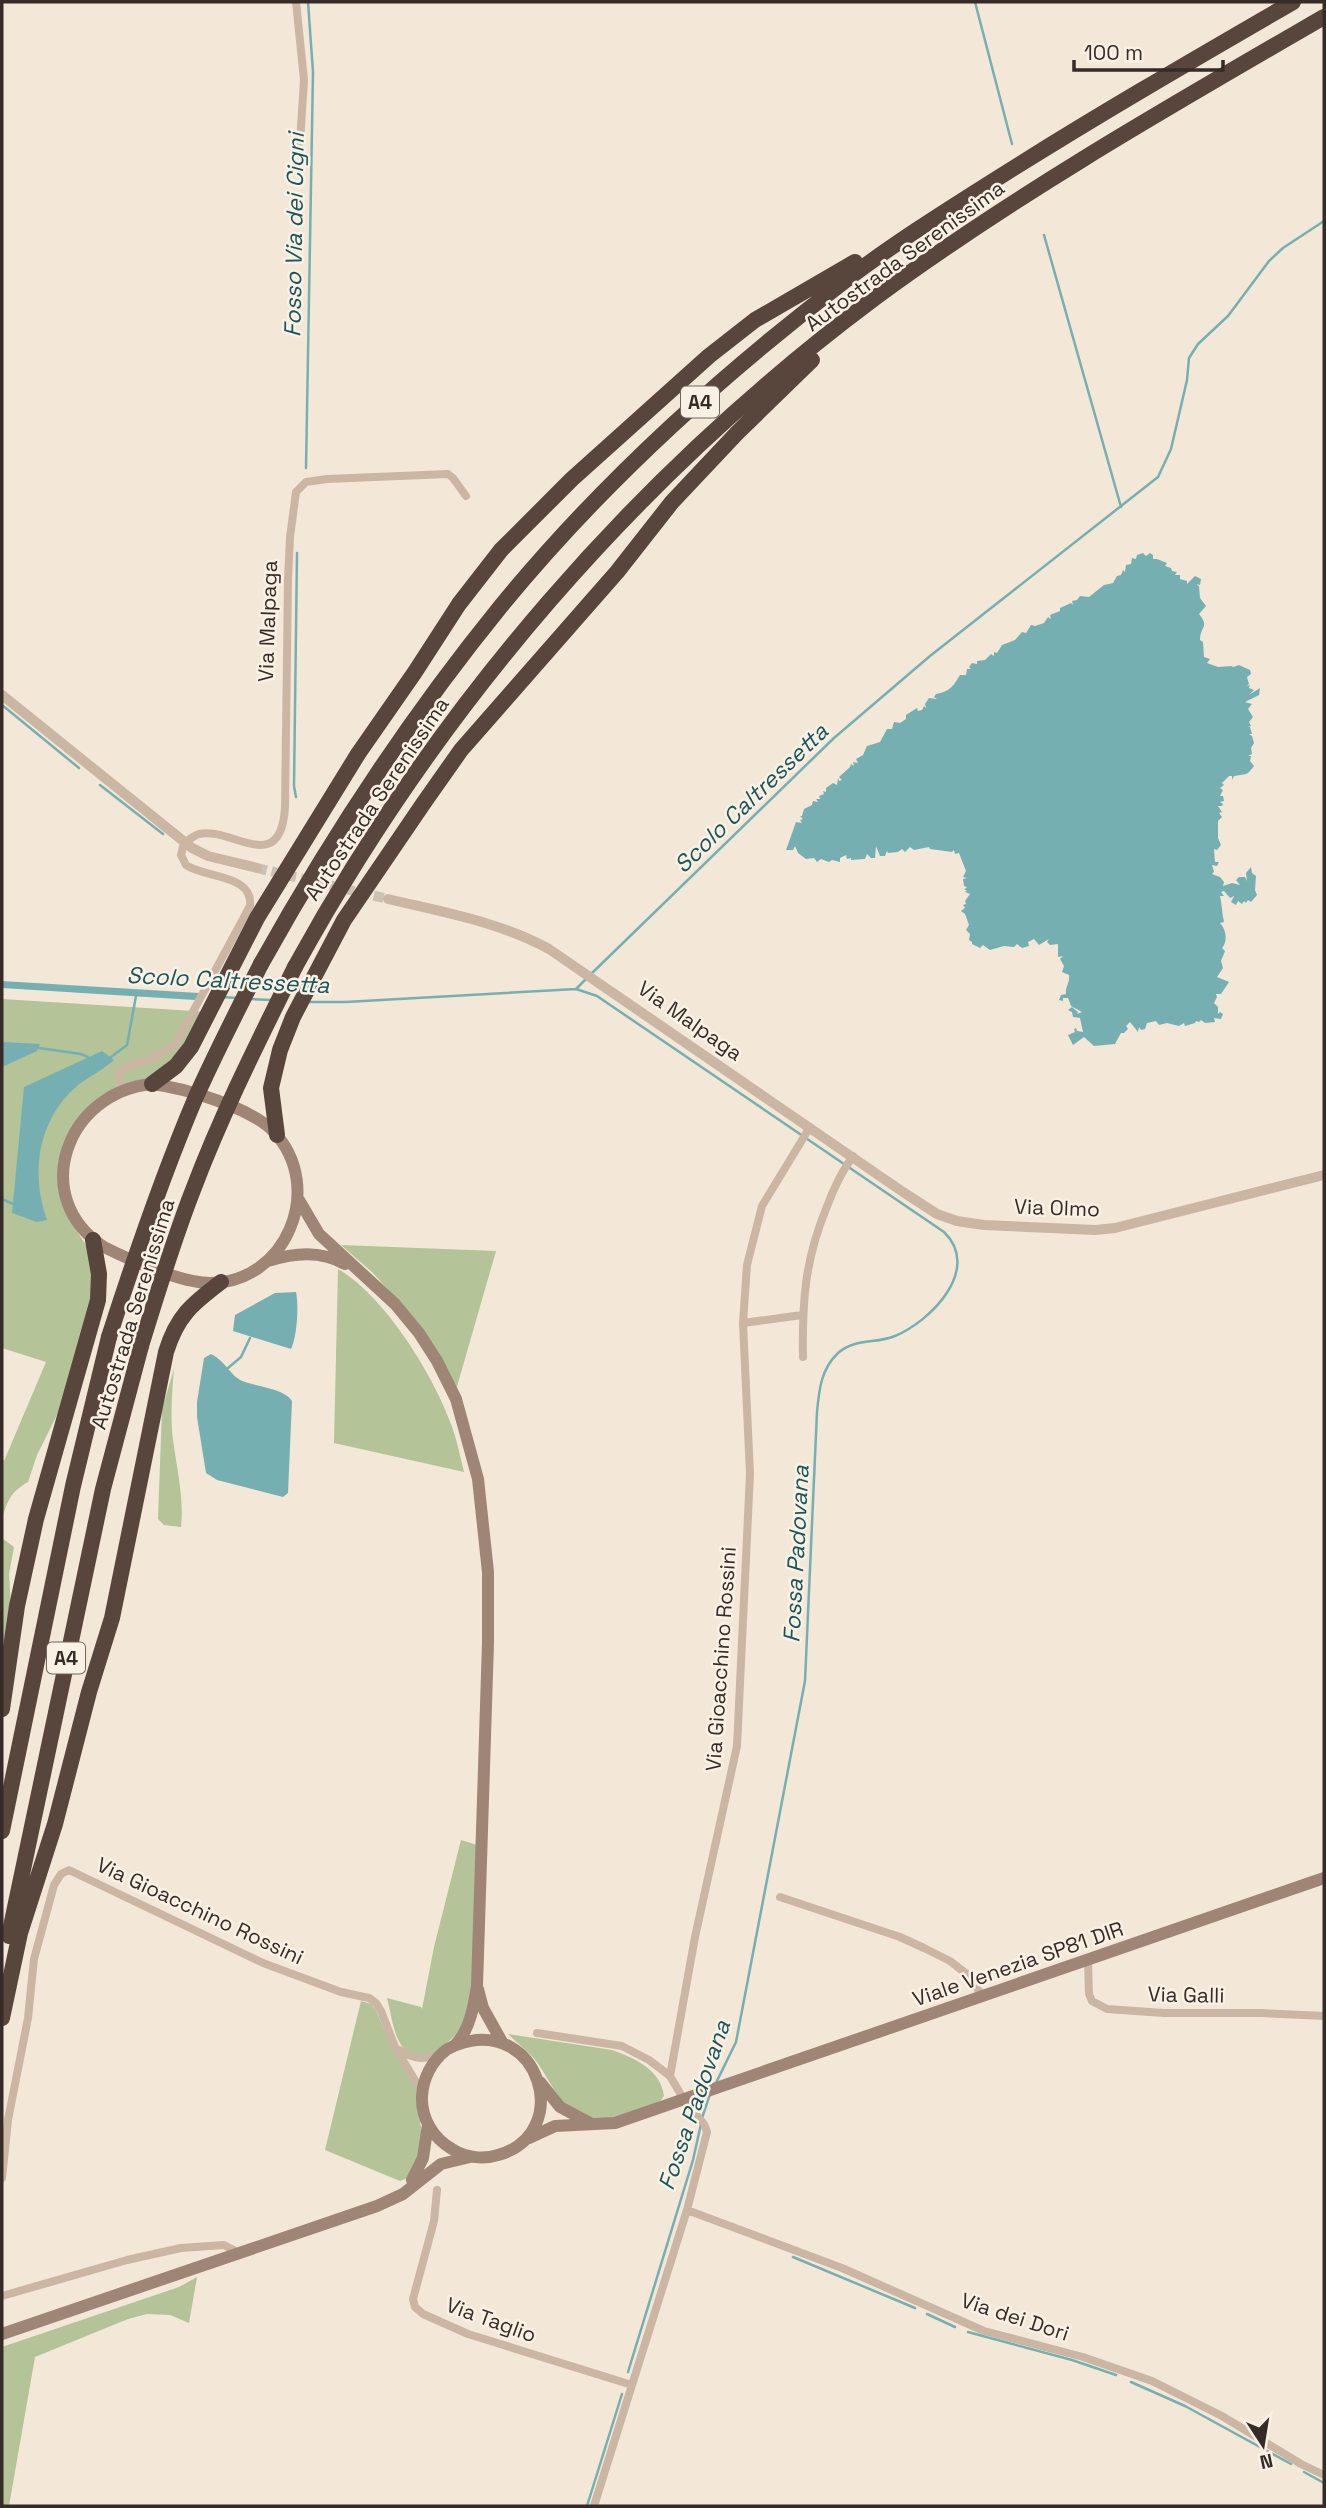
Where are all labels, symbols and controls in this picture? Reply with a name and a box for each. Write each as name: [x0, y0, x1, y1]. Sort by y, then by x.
scale bar: [1074, 28, 1223, 72]
text: 100 m: [1084, 39, 1143, 66]
water label: Fosso Via dei Cigni: [277, 130, 311, 337]
street label: Autostrada Serenissima: [800, 174, 1010, 337]
road number: A4: [681, 386, 719, 418]
street label: Via Malpaga: [252, 560, 283, 682]
street label: Autostrada Serenissima: [298, 692, 455, 906]
water label: Scolo Caltressetta: [668, 716, 835, 879]
water label: Scolo Caltressetta: [126, 960, 331, 1000]
street label: Via Malpaga: [633, 975, 748, 1067]
street label: Via Olmo: [1014, 1193, 1100, 1222]
street label: Autostrada Serenissima: [85, 1195, 180, 1432]
water label: Fossa Padovana: [776, 1464, 816, 1643]
street label: Via Gioacchino Rossini: [699, 1546, 742, 1772]
road number: A4: [47, 1642, 85, 1674]
street label: Via Gioacchino Rossini: [92, 1851, 308, 1970]
street label: Viale Venezia SP81 DIR: [909, 1915, 1127, 2012]
street label: Via Galli: [1147, 1980, 1225, 2009]
water label: Fossa Padovana: [651, 2016, 737, 2194]
street label: Via dei Dori: [958, 2286, 1073, 2347]
street label: Via Taglio: [442, 2291, 540, 2348]
north arrow: [1228, 2410, 1298, 2480]
text: N: [1258, 2448, 1275, 2475]

